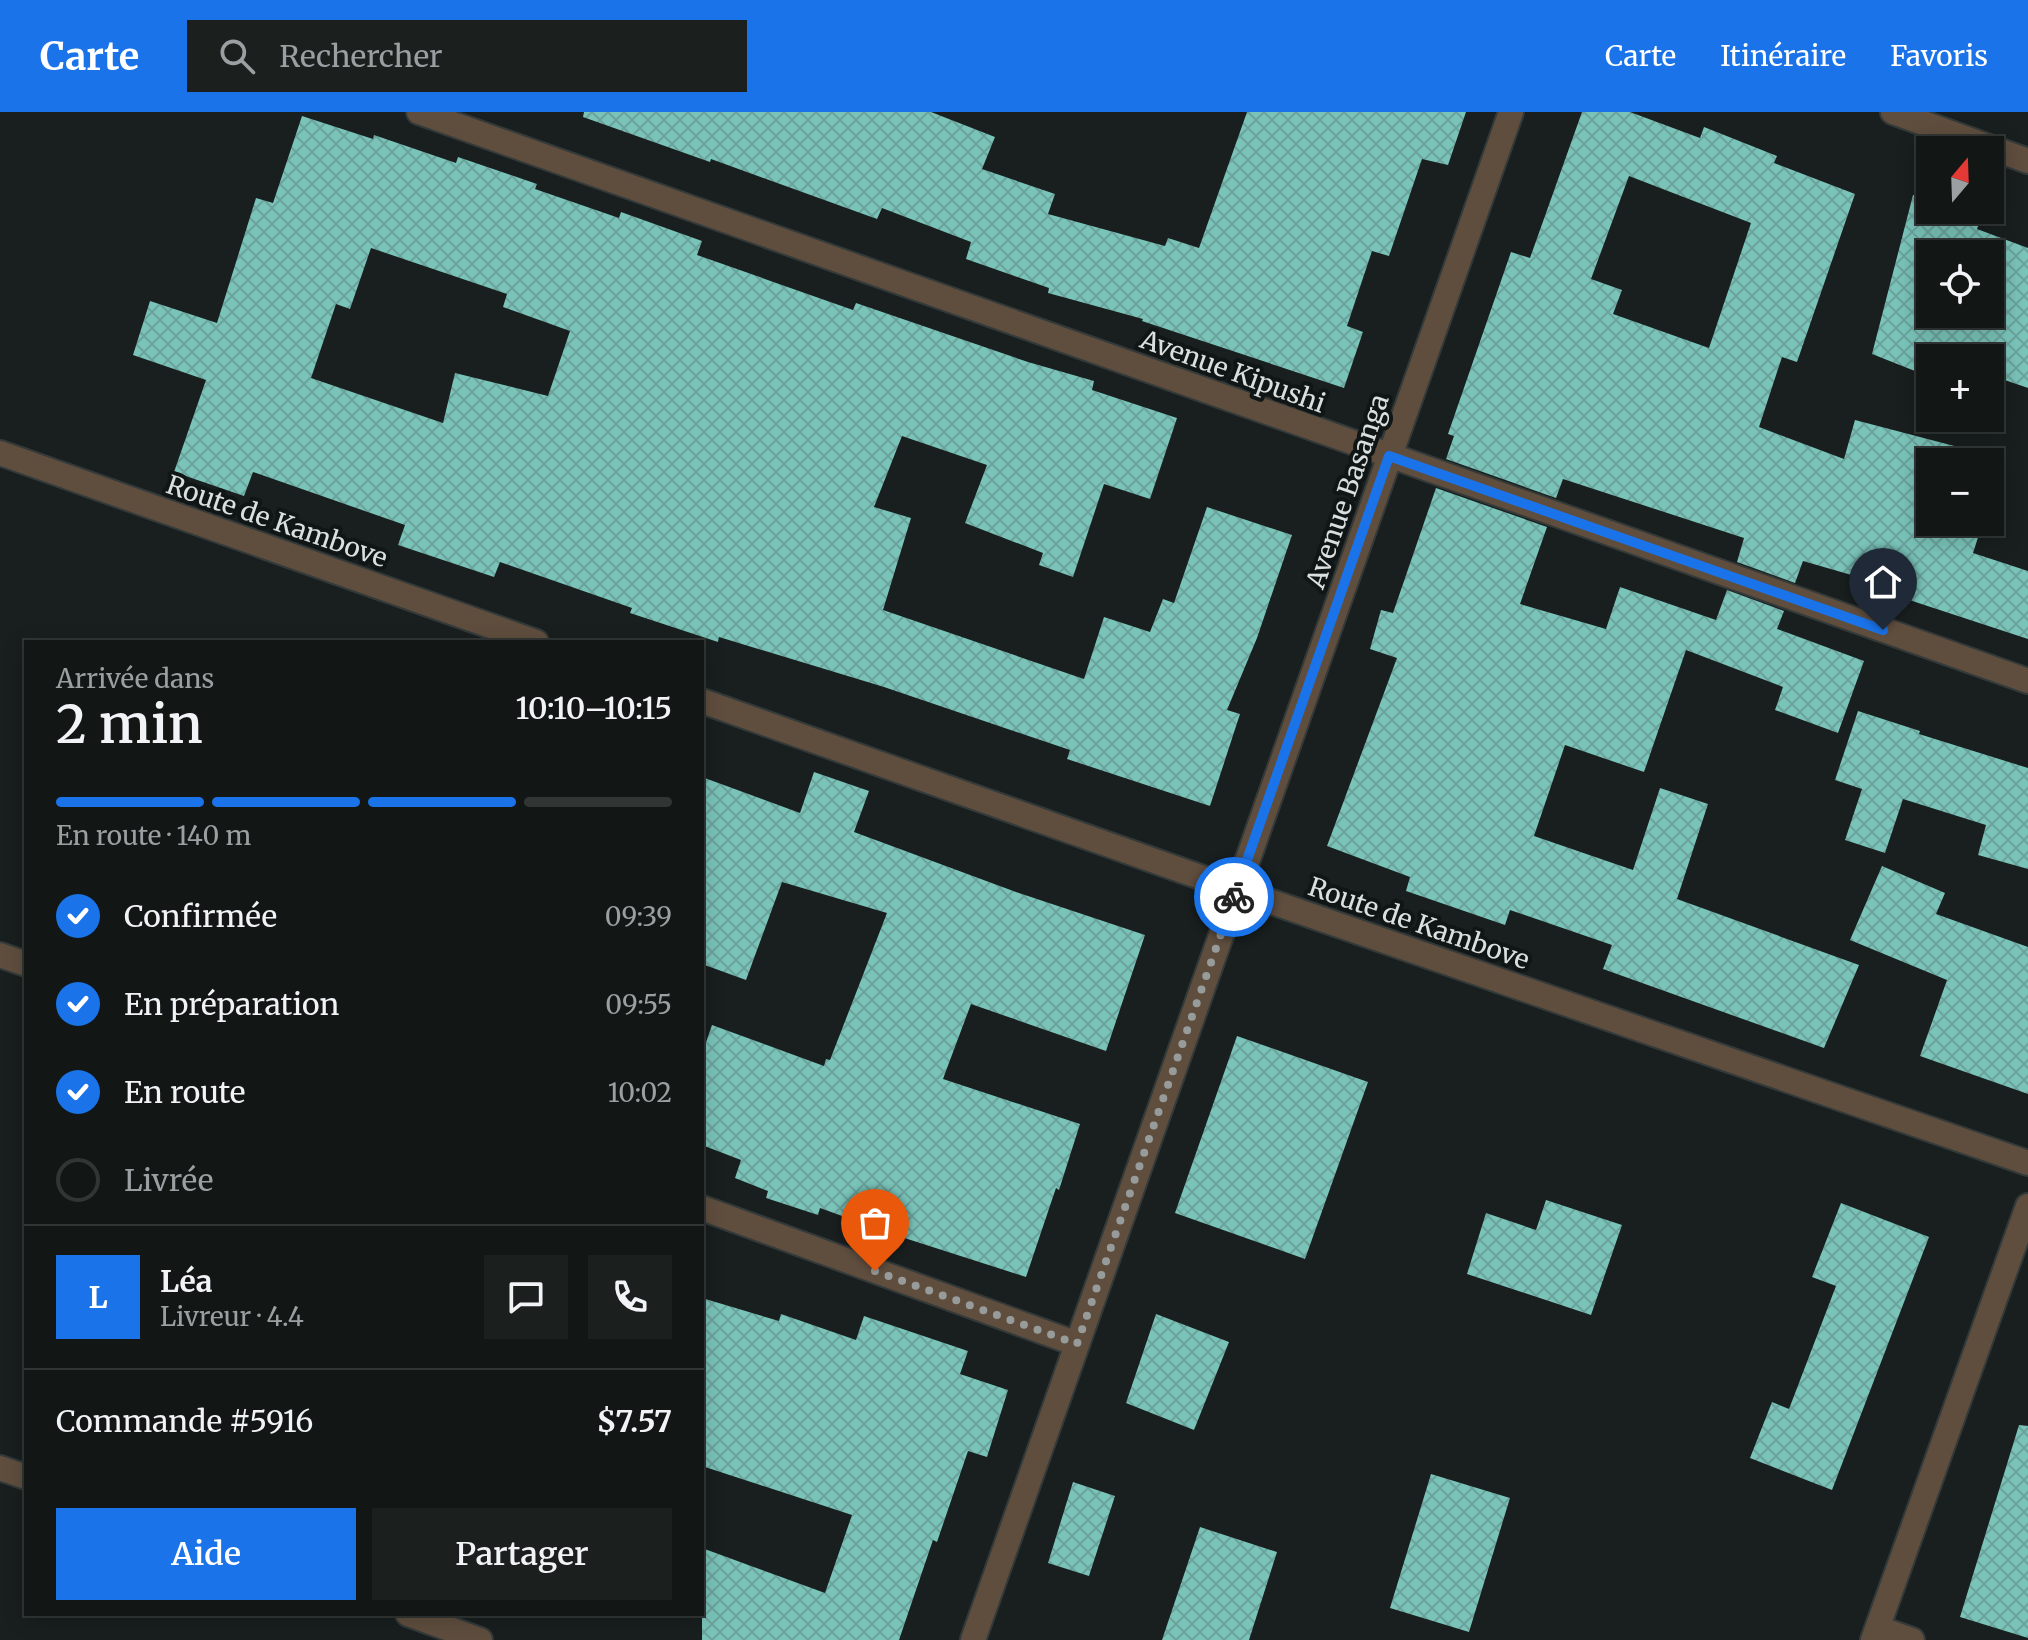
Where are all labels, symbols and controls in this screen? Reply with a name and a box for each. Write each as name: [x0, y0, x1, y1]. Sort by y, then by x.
search box: [187, 20, 747, 92]
text: Carte: [40, 33, 139, 80]
icon: search: [215, 34, 259, 78]
text: Rechercher: [279, 37, 443, 75]
text: Carte: [1605, 38, 1676, 74]
text: Itinéraire: [1720, 38, 1846, 74]
text: Favoris: [1890, 38, 1988, 74]
north arrow: [1916, 136, 2004, 224]
map controls: [1916, 136, 2004, 536]
button: locate: [1916, 240, 2004, 328]
street label: Avenue Kipushi: [1135, 322, 1330, 420]
button: +: [1916, 344, 2004, 432]
street label: Avenue Basanga: [1298, 389, 1396, 593]
button: −: [1916, 448, 2004, 536]
street label: Route de Kambove: [162, 468, 392, 574]
pin: [1849, 548, 1917, 630]
icon: home: [1861, 560, 1905, 604]
text: Arrivée dans: [56, 662, 214, 695]
text: 10:10–10:15: [516, 689, 672, 727]
text: 2 min: [56, 692, 203, 757]
text: En route · 140 m: [56, 819, 251, 852]
courier: [1194, 857, 1274, 937]
street label: Route de Kambove: [1304, 870, 1534, 976]
icon: bike: [1212, 875, 1256, 919]
icon: check: [56, 894, 100, 938]
text: Confirmée: [124, 897, 277, 935]
text: 09:39: [605, 900, 672, 933]
icon: check: [56, 982, 100, 1026]
text: En préparation: [124, 985, 339, 1023]
text: 09:55: [605, 988, 672, 1021]
icon: check: [56, 1070, 100, 1114]
text: En route: [124, 1073, 245, 1111]
text: 10:02: [608, 1076, 672, 1109]
text: Livrée: [124, 1161, 213, 1199]
pin: [841, 1189, 909, 1271]
icon: bag: [853, 1201, 897, 1245]
button: chat: [484, 1255, 568, 1339]
button: phone: [588, 1255, 672, 1339]
text: Léa: [160, 1262, 212, 1300]
text: L: [88, 1278, 108, 1316]
text: Livreur · 4.4: [160, 1300, 304, 1333]
text: Commande #5916: [56, 1402, 313, 1440]
text: $7.57: [597, 1402, 672, 1440]
button: Aide: [56, 1508, 356, 1600]
button: Partager: [372, 1508, 672, 1600]

